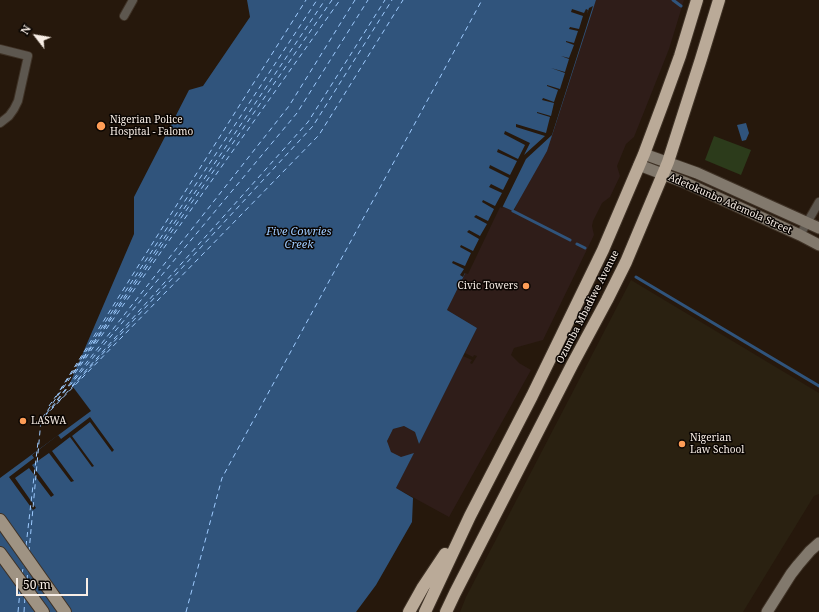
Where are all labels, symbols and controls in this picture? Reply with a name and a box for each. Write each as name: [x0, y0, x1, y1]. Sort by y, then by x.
north arrow: [16, 16, 56, 56]
text: N: [17, 22, 34, 37]
place label: Nigerian Police Hospital - Falomo: [110, 114, 193, 138]
marker: Nigerian Police Hospital - Falomo: [95, 120, 107, 132]
street label: Adetokunbo Ademola Street: [667, 171, 793, 237]
water label: Five Cowries Creek: [266, 225, 332, 251]
street label: Ozumba Mbadiwe Avenue: [554, 248, 622, 366]
place label: Civic Towers: [458, 280, 518, 292]
marker: Civic Towers: [521, 281, 531, 291]
place label: LASWA: [31, 415, 66, 427]
marker: LASWA: [18, 416, 28, 426]
place label: Nigerian Law School: [690, 432, 744, 456]
marker: Nigerian Law School: [677, 439, 687, 449]
scale bar: [18, 570, 90, 596]
text: 50 m: [23, 576, 51, 593]

